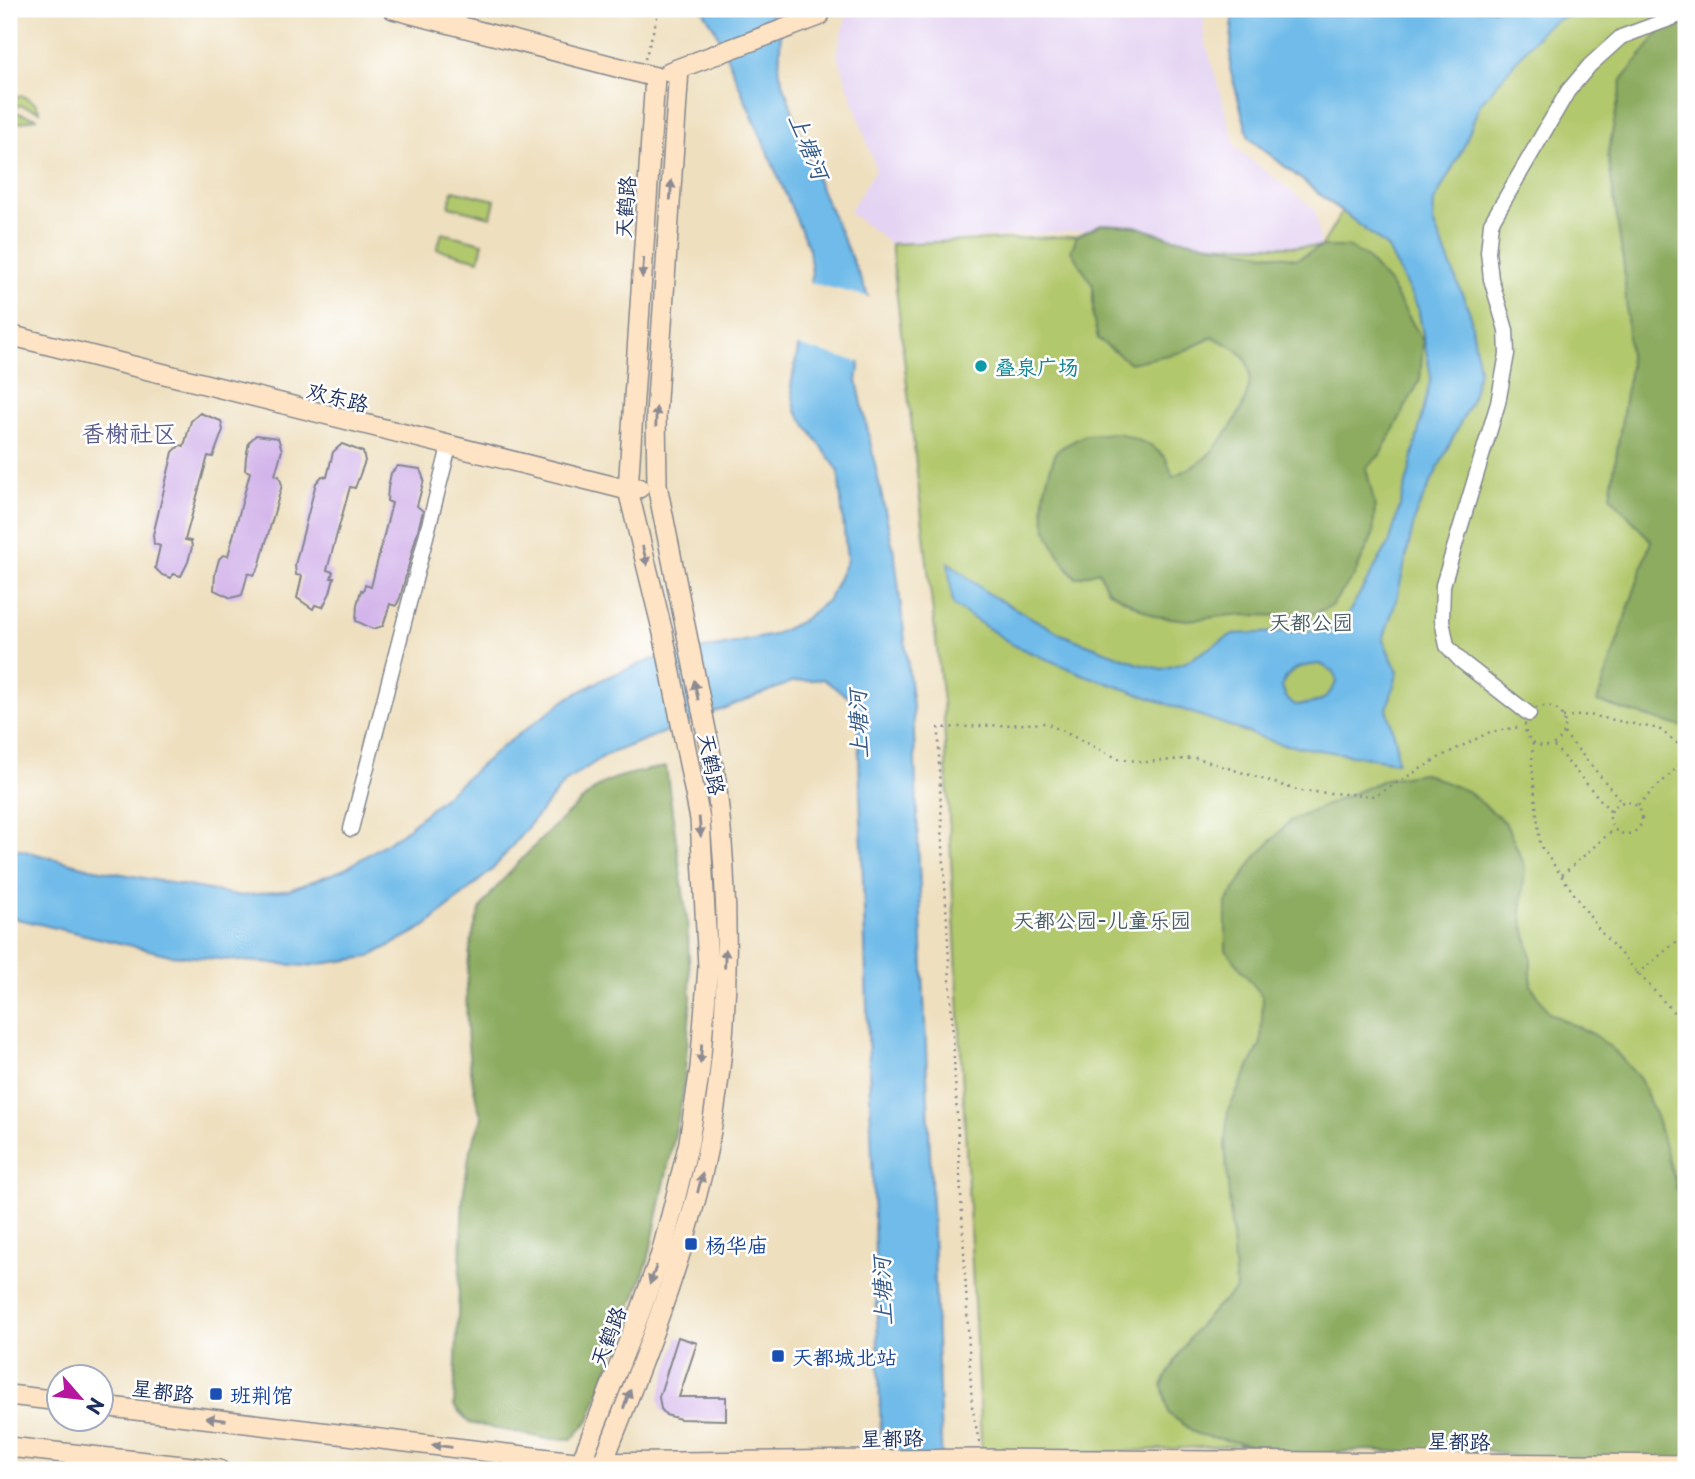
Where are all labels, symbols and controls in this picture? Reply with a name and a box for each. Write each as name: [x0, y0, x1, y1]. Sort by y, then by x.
water label: 上塘河: [781, 107, 841, 188]
street label: 天鹤路: [606, 174, 642, 240]
one-way arrow: [666, 178, 677, 200]
one-way arrow: [637, 257, 648, 279]
place label: 叠泉广场: [995, 350, 1079, 382]
marker: 叠泉广场: [973, 358, 989, 374]
street label: 欢东路: [304, 373, 372, 419]
one-way arrow: [651, 405, 662, 427]
district label: 香榭社区: [81, 414, 177, 450]
one-way arrow: [640, 545, 651, 567]
park label: 天都公园: [1269, 605, 1353, 637]
one-way arrow: [691, 679, 702, 701]
water label: 上塘河: [838, 685, 876, 759]
street label: 天鹤路: [691, 730, 735, 798]
one-way arrow: [695, 816, 706, 838]
park label: 天都公园-儿童乐园: [1013, 903, 1191, 935]
one-way arrow: [719, 946, 731, 968]
one-way arrow: [695, 1043, 706, 1065]
one-way arrow: [695, 1172, 706, 1194]
place label: 杨华庙: [705, 1228, 768, 1260]
marker: 杨华庙: [683, 1236, 699, 1252]
water label: 上塘河: [862, 1252, 900, 1326]
one-way arrow: [647, 1265, 658, 1286]
street label: 天鹤路: [581, 1301, 633, 1371]
place label: 天都城北站: [792, 1340, 897, 1372]
marker: 天都城北站: [770, 1348, 786, 1364]
north arrow: [46, 1364, 116, 1434]
street label: 星都路: [130, 1370, 196, 1410]
place label: 班荆馆: [230, 1378, 293, 1410]
marker: 班荆馆: [208, 1386, 224, 1402]
one-way arrow: [622, 1388, 633, 1409]
text: N: [80, 1393, 112, 1420]
one-way arrow: [205, 1414, 227, 1425]
street label: 星都路: [860, 1420, 924, 1454]
street label: 星都路: [1427, 1423, 1491, 1457]
one-way arrow: [431, 1440, 453, 1451]

